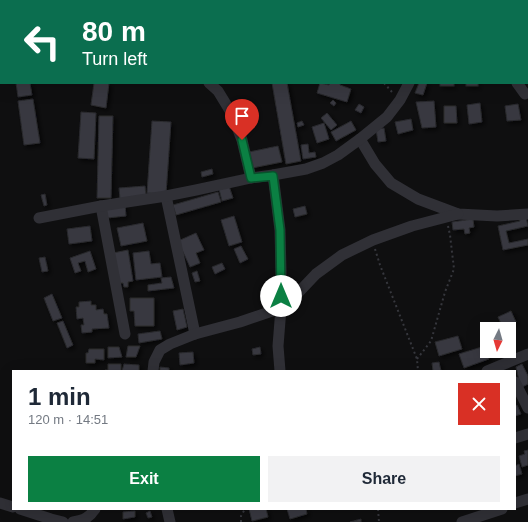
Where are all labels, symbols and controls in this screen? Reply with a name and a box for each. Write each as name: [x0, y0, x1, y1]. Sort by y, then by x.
icon: left: [16, 16, 68, 68]
text: 80 m: [82, 16, 146, 47]
text: Turn left: [82, 49, 147, 69]
pin: [225, 99, 259, 140]
icon: arrive: [231, 105, 253, 127]
position arrow: [260, 275, 302, 317]
north arrow: [480, 322, 516, 358]
map controls: [480, 322, 516, 358]
text: 1 min: [28, 383, 91, 410]
button: close: [458, 383, 500, 425]
text: 120 m · 14:51: [28, 412, 108, 427]
button: Exit: [28, 456, 260, 502]
button: Share: [268, 456, 500, 502]

